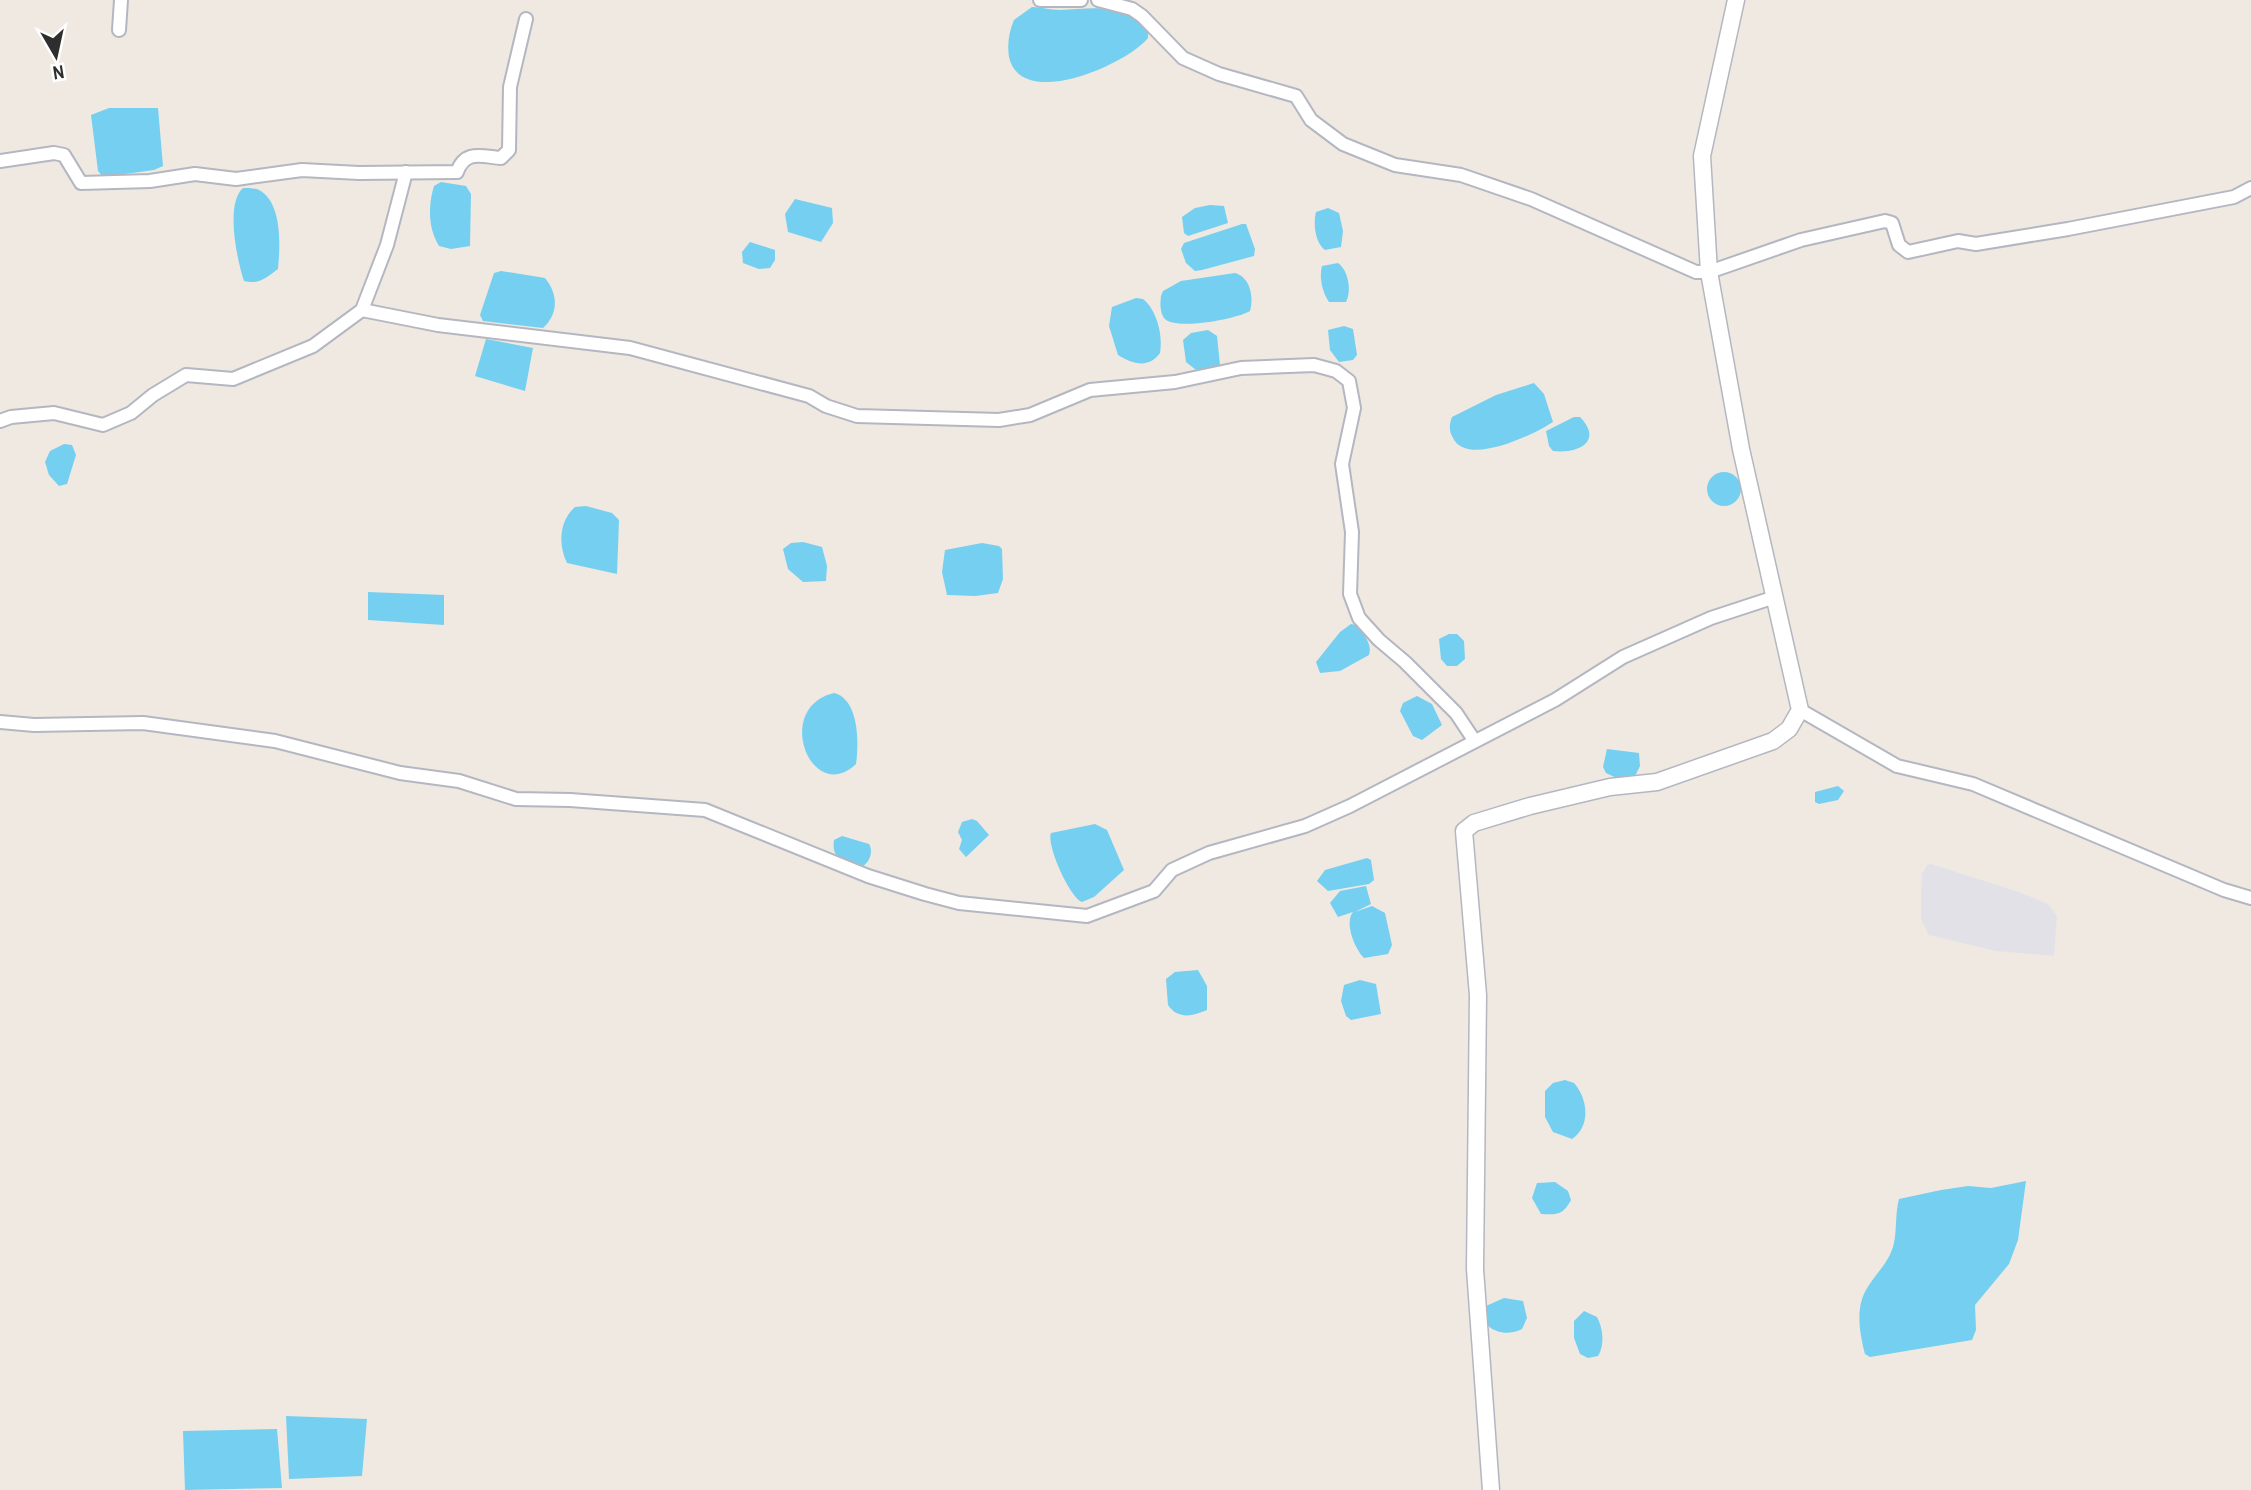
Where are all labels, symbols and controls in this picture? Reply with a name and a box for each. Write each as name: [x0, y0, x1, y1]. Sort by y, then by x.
north arrow: [21, 21, 91, 91]
text: N: [51, 59, 66, 87]

